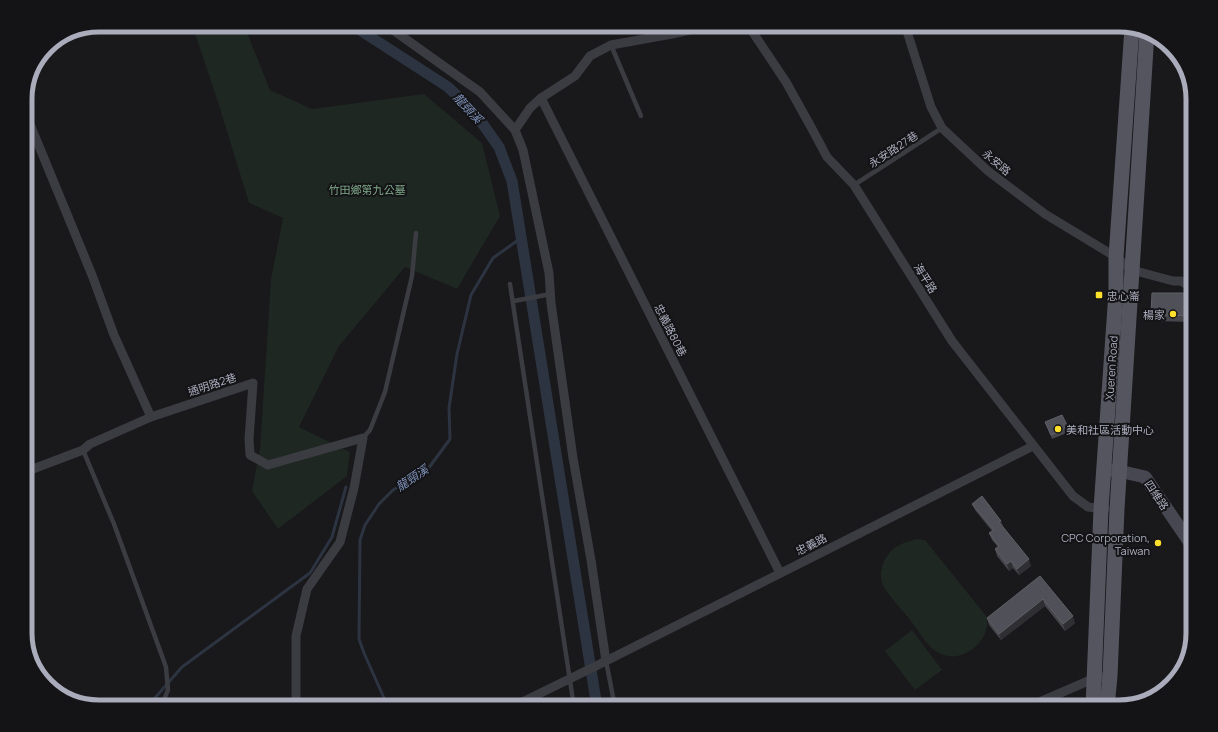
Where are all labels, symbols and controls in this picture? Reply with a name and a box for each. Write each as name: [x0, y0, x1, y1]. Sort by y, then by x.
water label: 龍頸溪: [450, 89, 488, 128]
street label: 永安路27巷: [866, 128, 920, 170]
street label: 永安路: [980, 146, 1014, 178]
park label: 竹田鄉第九公墓: [329, 182, 406, 197]
street label: 海平路: [911, 260, 941, 296]
place label: 忠心崙: [1107, 288, 1140, 303]
marker: 忠心崙: [1094, 290, 1104, 300]
street label: 忠義路80巷: [651, 301, 691, 359]
place label: 楊家: [1143, 307, 1165, 322]
marker: 楊家: [1168, 309, 1178, 319]
street label: Xueren Road: [1101, 335, 1121, 401]
street label: 通明路2巷: [186, 369, 238, 399]
place label: 美和社區活動中心: [1066, 422, 1154, 437]
marker: 美和社區活動中心: [1053, 424, 1063, 434]
water label: 龍頸溪: [392, 460, 433, 495]
street label: 四維路: [1142, 477, 1172, 513]
street label: 忠義路: [793, 530, 829, 558]
place label: CPC Corporation, Taiwan: [1061, 530, 1150, 558]
marker: CPC Corporation, Taiwan: [1153, 538, 1163, 548]

